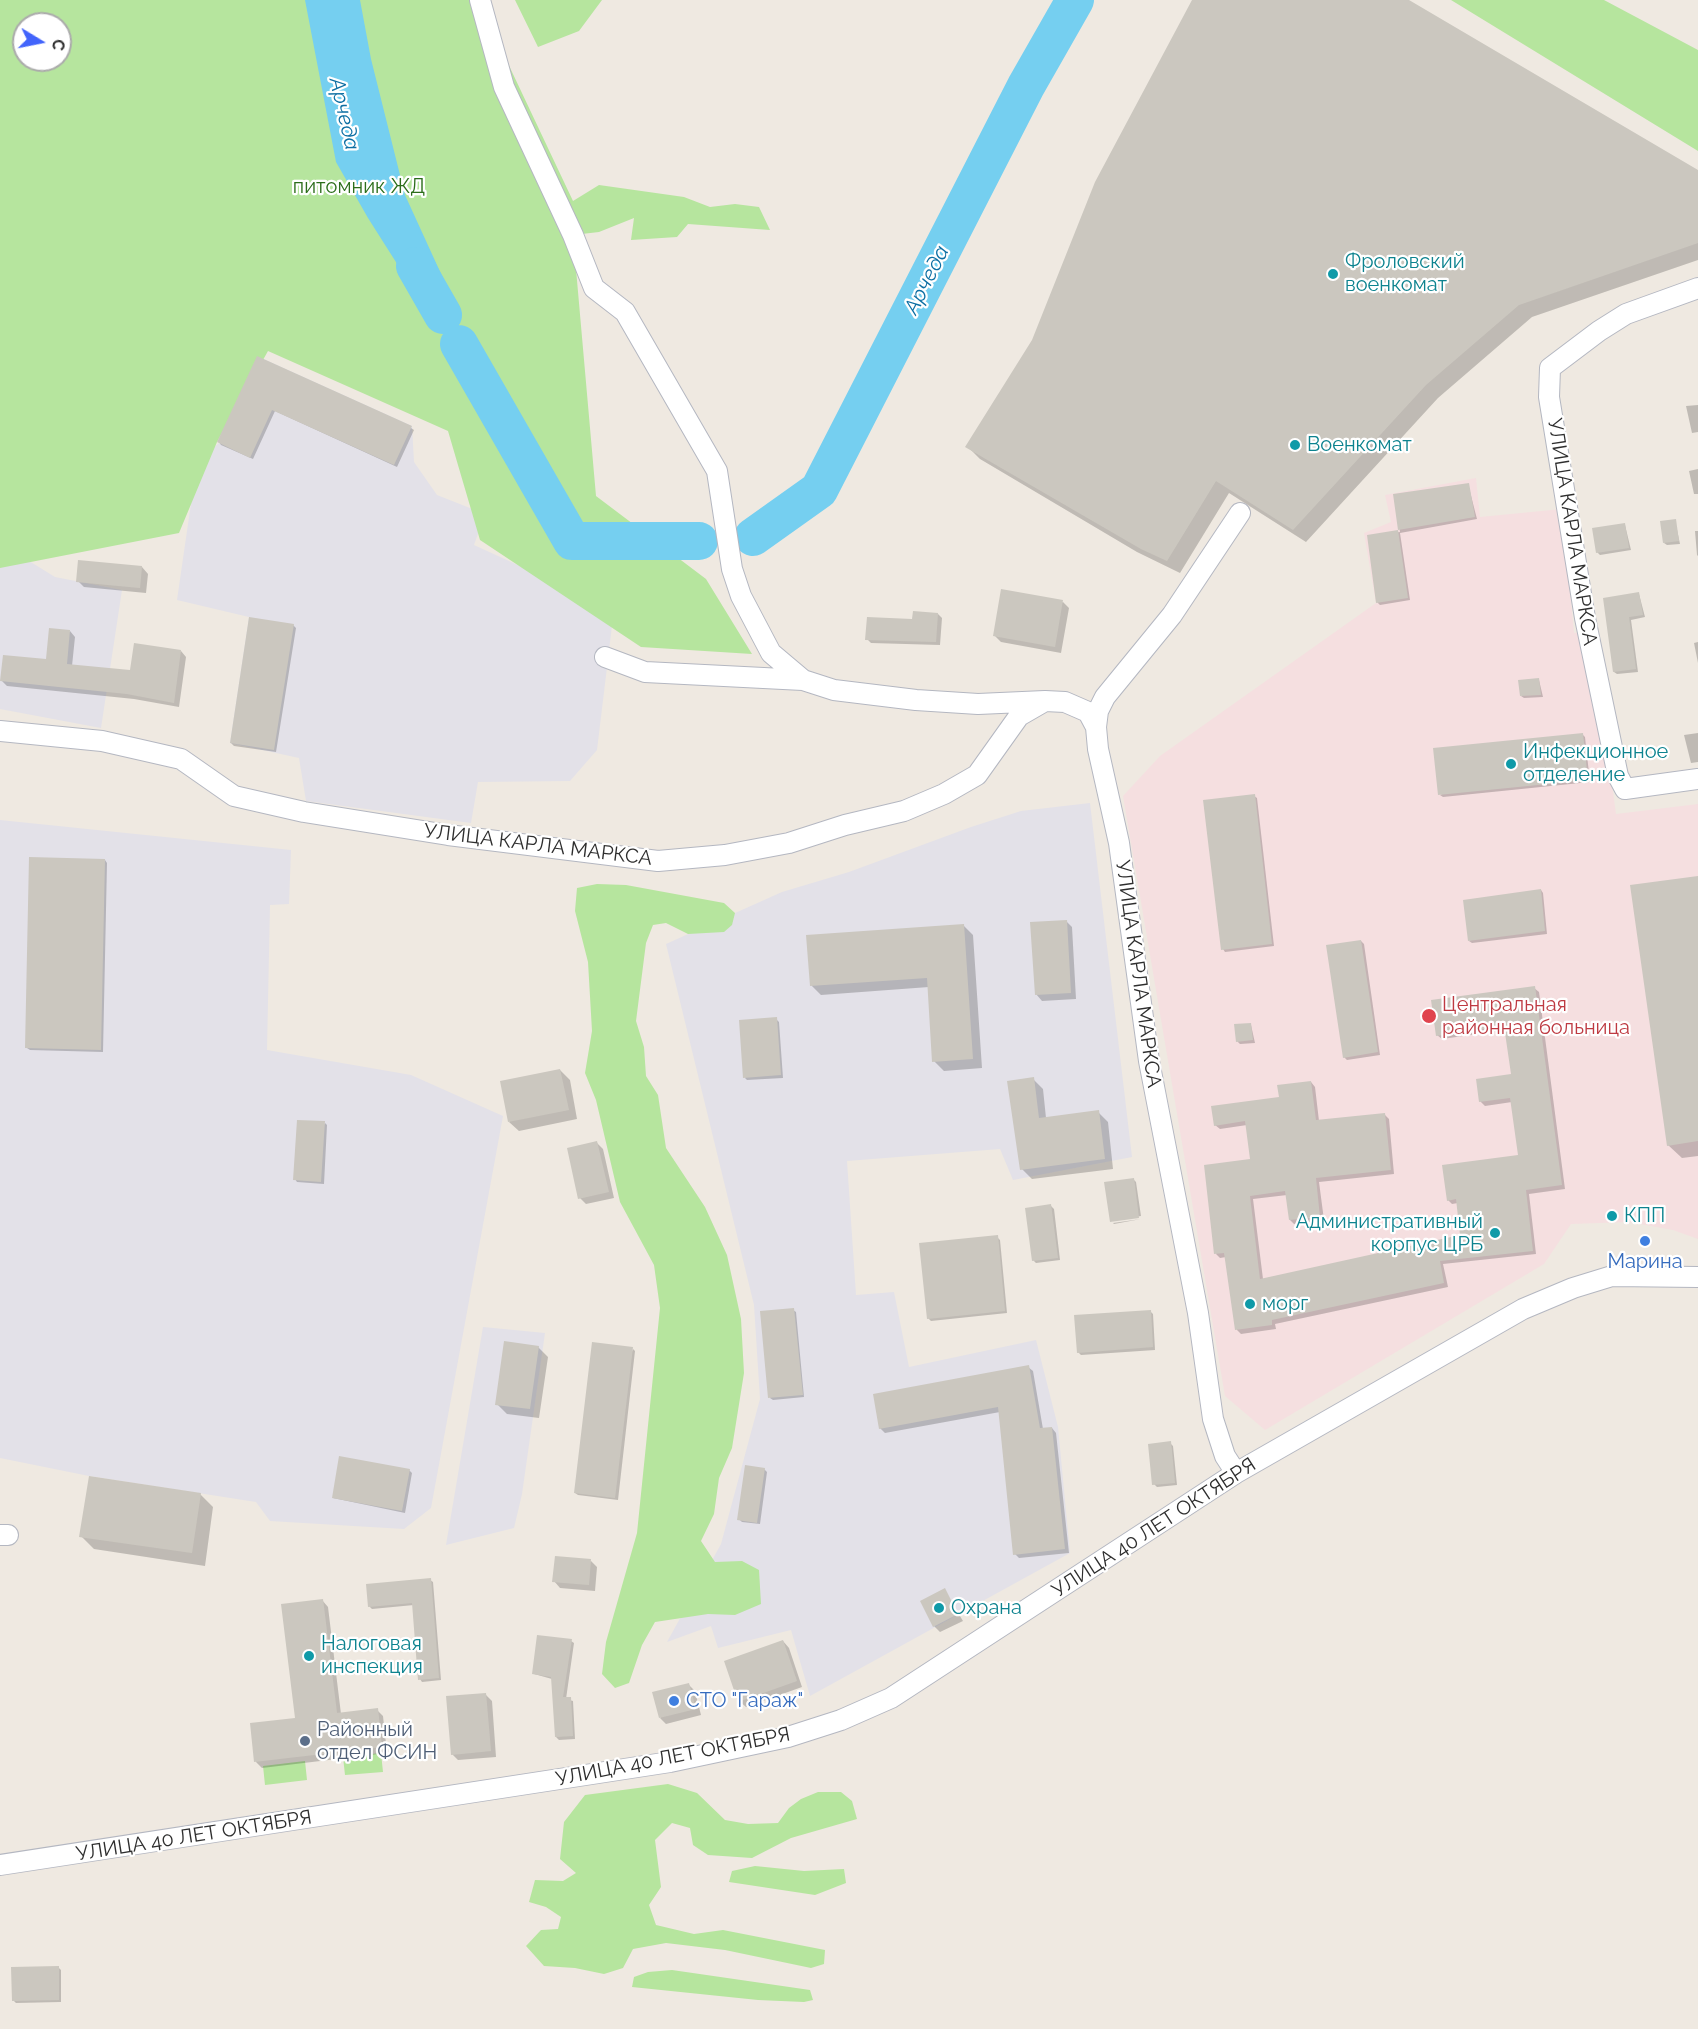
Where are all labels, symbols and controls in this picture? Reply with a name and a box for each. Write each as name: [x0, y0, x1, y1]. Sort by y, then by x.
north arrow: [12, 12, 72, 72]
text: С: [48, 38, 69, 52]
water label: Арчеда: [323, 75, 365, 153]
park label: питомник ЖД: [293, 175, 425, 199]
water label: Арчеда: [899, 242, 955, 318]
place label: Фроловский военкомат: [1345, 250, 1465, 297]
marker: Фроловский военкомат: [1326, 267, 1340, 281]
street label: УЛИЦА КАРЛА МАРКСА: [1542, 417, 1602, 647]
place label: Военкомат: [1307, 433, 1412, 457]
marker: Военкомат: [1288, 438, 1302, 452]
place label: Инфекционное отделение: [1523, 740, 1668, 787]
marker: Инфекционное отделение: [1504, 757, 1518, 771]
street label: УЛИЦА КАРЛА МАРКСА: [423, 819, 653, 871]
street label: УЛИЦА КАРЛА МАРКСА: [1110, 859, 1166, 1089]
place label: Центральная районная больница: [1442, 993, 1630, 1040]
marker: Центральная районная больница: [1420, 1007, 1438, 1025]
place label: КПП: [1624, 1204, 1665, 1228]
marker: КПП: [1605, 1209, 1619, 1223]
place label: Административный корпус ЦРБ: [1296, 1210, 1483, 1257]
marker: Административный корпус ЦРБ: [1488, 1226, 1502, 1240]
marker: Марина: [1638, 1234, 1652, 1248]
place label: Марина: [1607, 1250, 1683, 1274]
place label: морг: [1262, 1292, 1308, 1316]
marker: морг: [1243, 1297, 1257, 1311]
street label: УЛИЦА 40 ЛЕТ ОКТЯБРЯ: [1048, 1453, 1260, 1603]
place label: Охрана: [951, 1596, 1022, 1620]
marker: Охрана: [932, 1601, 946, 1615]
place label: Налоговая инспекция: [321, 1632, 423, 1679]
marker: Налоговая инспекция: [302, 1649, 316, 1663]
place label: СТО "Гараж": [686, 1689, 803, 1713]
marker: СТО "Гараж": [667, 1694, 681, 1708]
place label: Районный отдел ФСИН: [317, 1718, 437, 1765]
street label: УЛИЦА 40 ЛЕТ ОКТЯБРЯ: [554, 1722, 792, 1792]
marker: Районный отдел ФСИН: [298, 1734, 312, 1748]
street label: УЛИЦА 40 ЛЕТ ОКТЯБРЯ: [74, 1806, 314, 1866]

